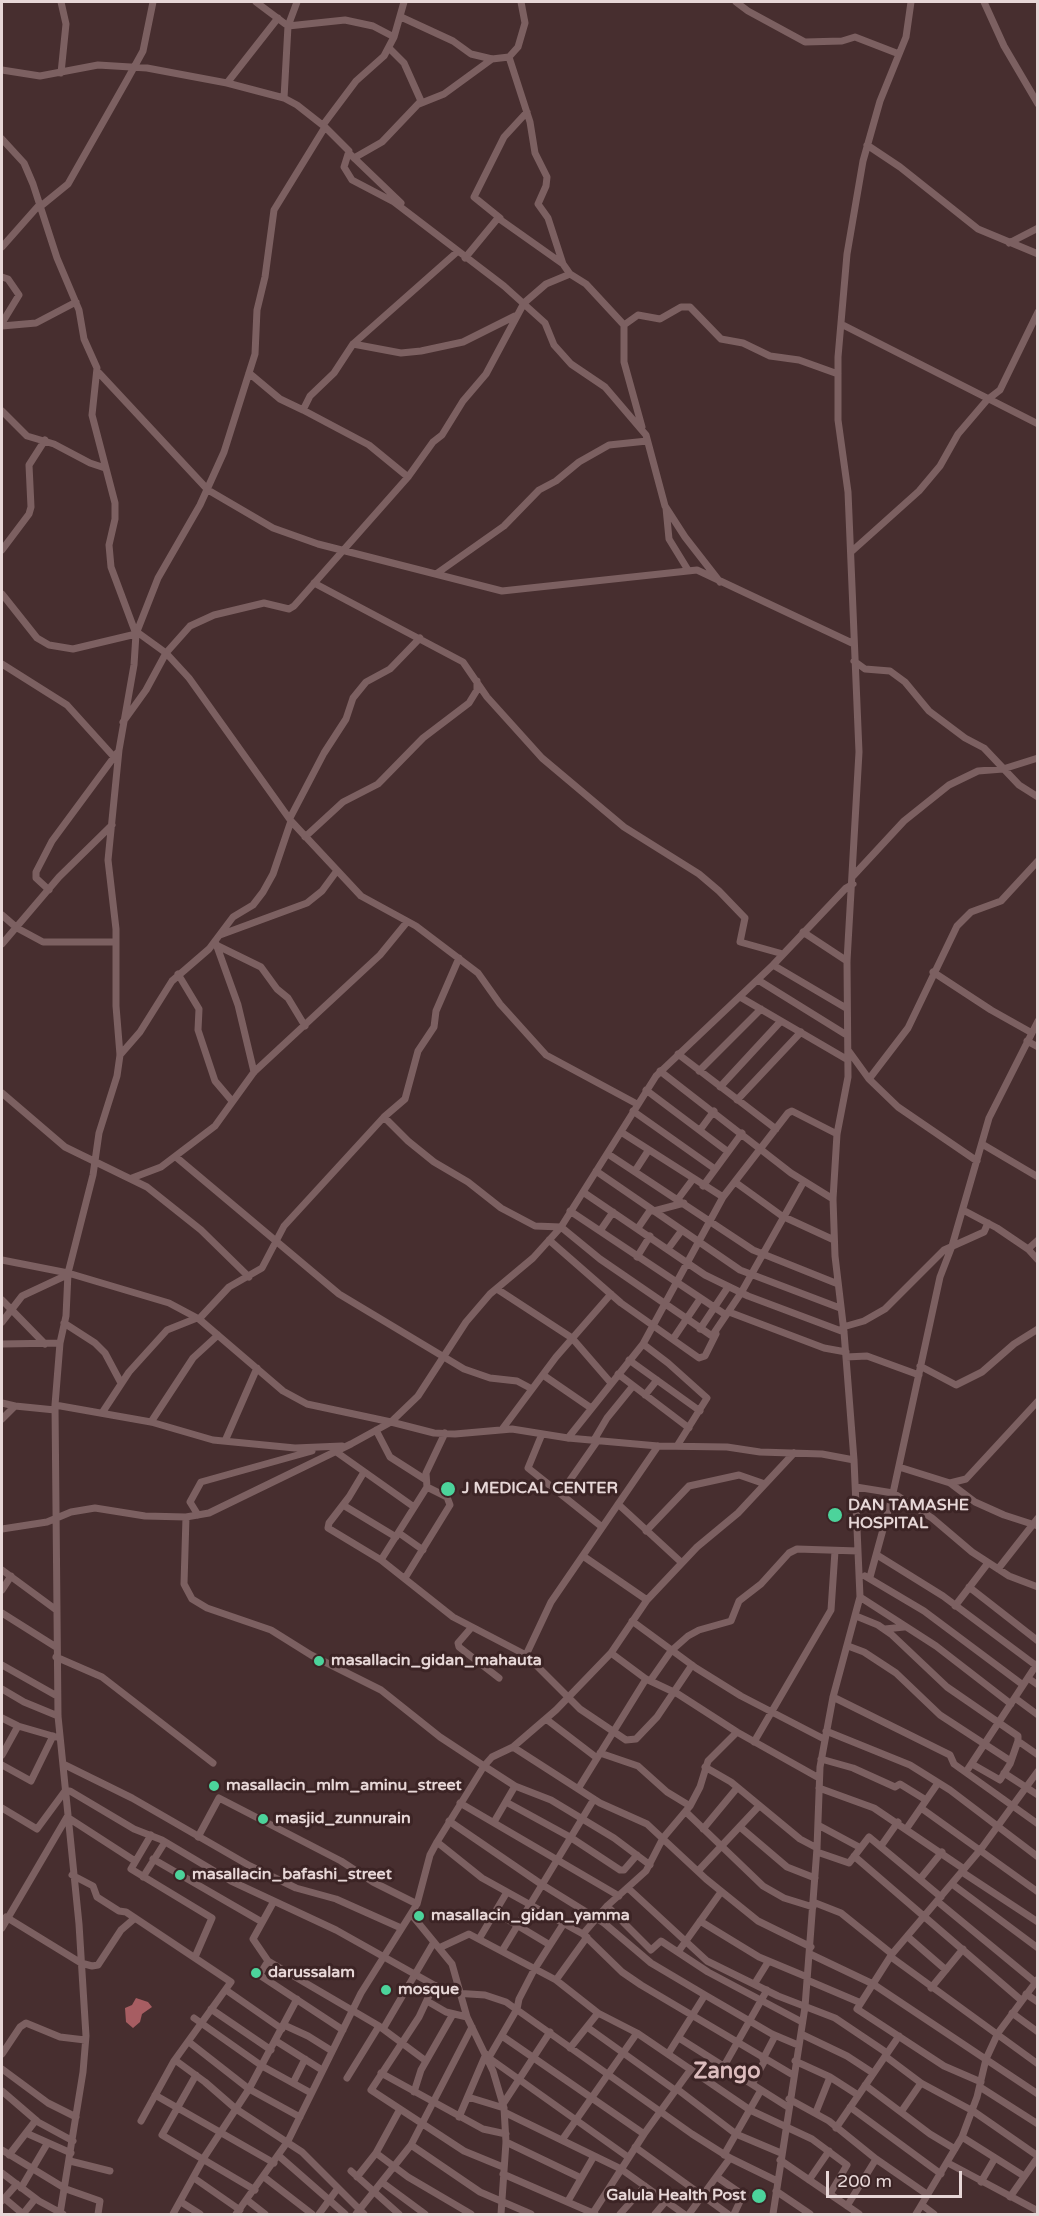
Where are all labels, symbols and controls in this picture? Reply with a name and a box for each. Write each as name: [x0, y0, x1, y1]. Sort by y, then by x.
place label: J MEDICAL CENTER: [462, 1479, 618, 1499]
marker: J MEDICAL CENTER: [439, 1480, 457, 1498]
place label: DAN TAMASHE HOSPITAL: [848, 1496, 969, 1534]
marker: DAN TAMASHE HOSPITAL: [826, 1506, 844, 1524]
place label: masallacin_gidan_mahauta: [331, 1651, 542, 1671]
marker: masallacin_gidan_mahauta: [312, 1654, 326, 1668]
place label: masallacin_mlm_aminu_street: [226, 1776, 462, 1796]
marker: masallacin_mlm_aminu_street: [207, 1779, 221, 1793]
place label: masjid_zunnurain: [275, 1809, 411, 1829]
marker: masjid_zunnurain: [256, 1812, 270, 1826]
place label: masallacin_bafashi_street: [192, 1865, 392, 1885]
marker: masallacin_bafashi_street: [173, 1868, 187, 1882]
place label: masallacin_gidan_yamma: [431, 1906, 630, 1926]
marker: masallacin_gidan_yamma: [412, 1909, 426, 1923]
place label: darussalam: [268, 1963, 355, 1983]
marker: darussalam: [249, 1966, 263, 1980]
place label: mosque: [398, 1980, 459, 2000]
marker: mosque: [379, 1983, 393, 1997]
district label: Zango: [693, 2059, 761, 2085]
scale bar: [829, 2159, 966, 2197]
text: 200 m: [837, 2170, 892, 2192]
place label: Galula Health Post: [606, 2186, 746, 2206]
marker: Galula Health Post: [750, 2187, 768, 2205]

